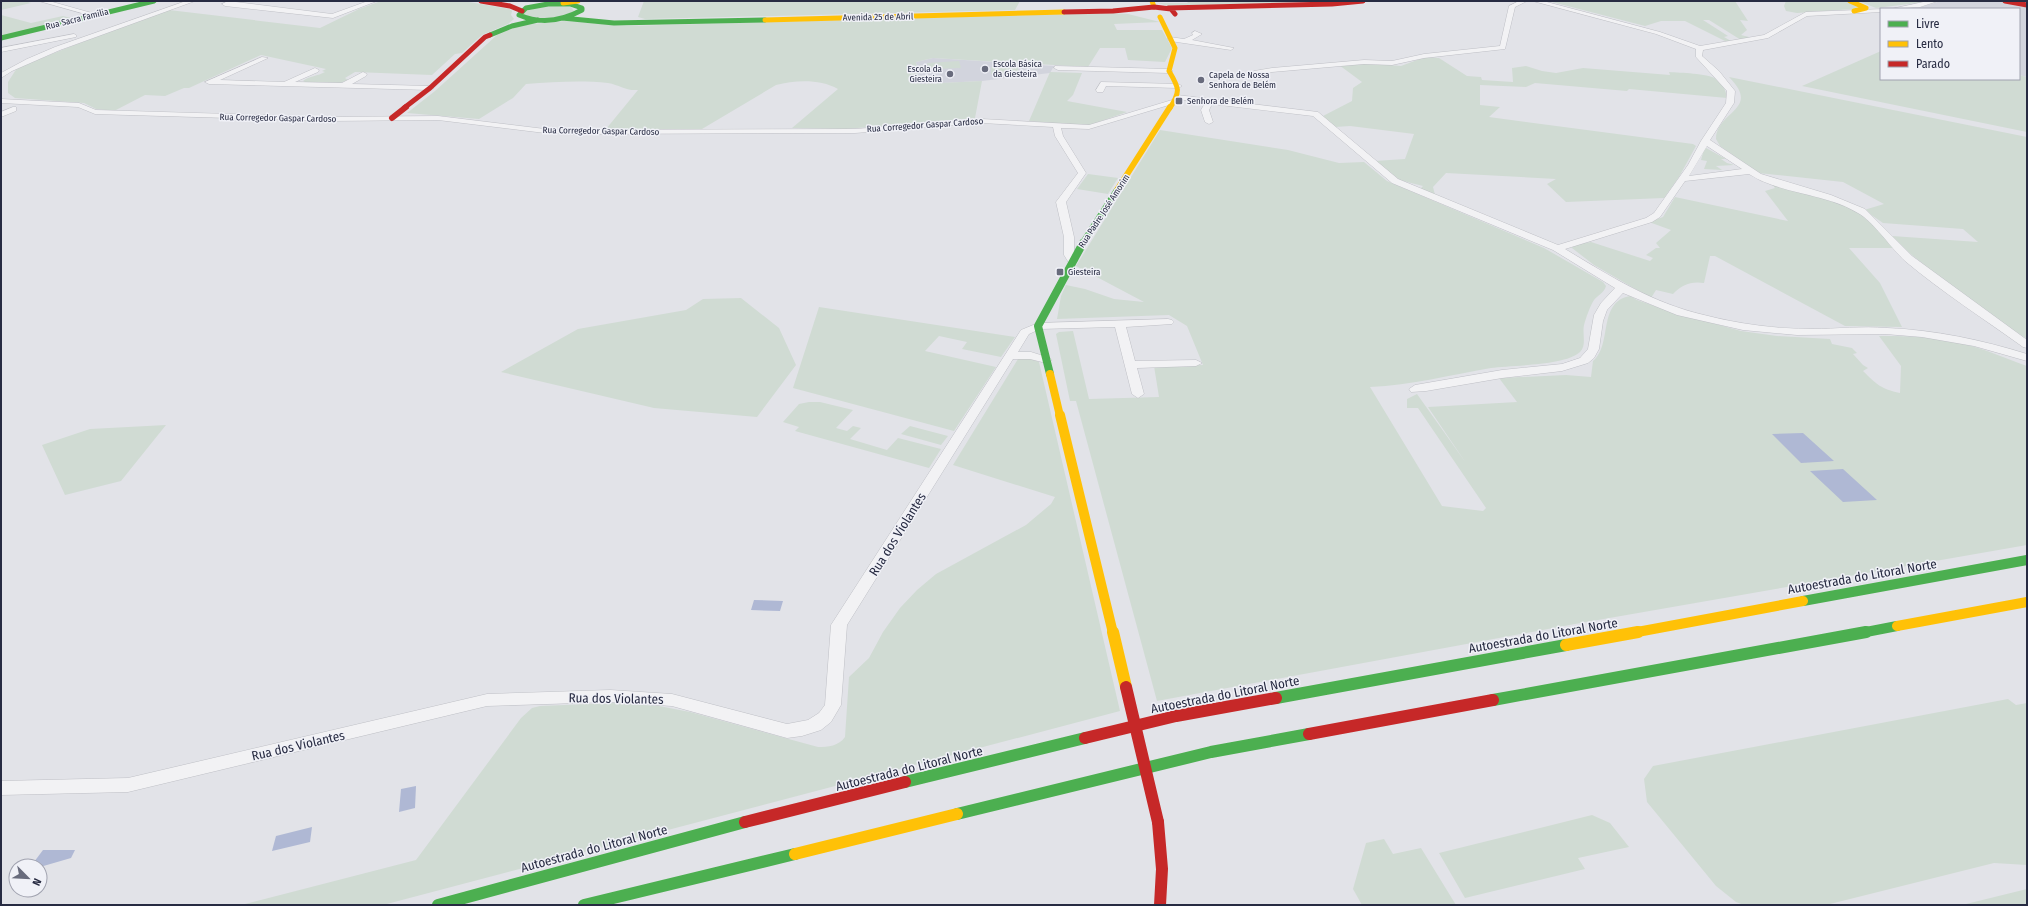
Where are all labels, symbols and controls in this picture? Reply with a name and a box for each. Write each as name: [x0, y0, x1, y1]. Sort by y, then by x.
street label: Rua Sacra Família: [45, 6, 110, 32]
legend: [1880, 8, 2020, 80]
street label: Avenida 25 de Abril: [843, 11, 914, 23]
text: Livre: [1916, 17, 1940, 31]
text: Lento: [1916, 37, 1943, 51]
text: Parado: [1916, 57, 1950, 71]
place label: Escola Básica da Giesteira: [993, 59, 1042, 79]
place label: Escola da Giesteira: [907, 64, 943, 84]
marker: Escola Básica da Giesteira: [980, 64, 990, 74]
marker: Escola da Giesteira: [945, 69, 955, 79]
place label: Capela de Nossa Senhora de Belém: [1209, 70, 1276, 90]
marker: Capela de Nossa Senhora de Belém: [1196, 75, 1206, 85]
marker: Senhora de Belém: [1174, 96, 1184, 106]
place label: Senhora de Belém: [1187, 96, 1254, 106]
street label: Rua Corregedor Gaspar Cardoso: [220, 112, 337, 124]
street label: Rua Corregedor Gaspar Cardoso: [866, 116, 984, 134]
street label: Rua Corregedor Gaspar Cardoso: [543, 125, 660, 137]
street label: Rua Padre José Amorim: [1077, 172, 1131, 250]
marker: Giesteira: [1055, 267, 1065, 277]
place label: Giesteira: [1068, 267, 1101, 277]
street label: Rua dos Violantes: [866, 490, 929, 579]
street label: Autoestrada do Litoral Norte: [1786, 556, 1938, 597]
street label: Autoestrada do Litoral Norte: [1467, 615, 1619, 656]
street label: Autoestrada do Litoral Norte: [1150, 673, 1301, 716]
street label: Rua dos Violantes: [568, 690, 664, 707]
street label: Rua dos Violantes: [250, 727, 347, 763]
street label: Autoestrada do Litoral Norte: [834, 743, 984, 794]
street label: Autoestrada do Litoral Norte: [519, 822, 669, 875]
north arrow: [8, 858, 48, 898]
text: N: [29, 876, 44, 888]

